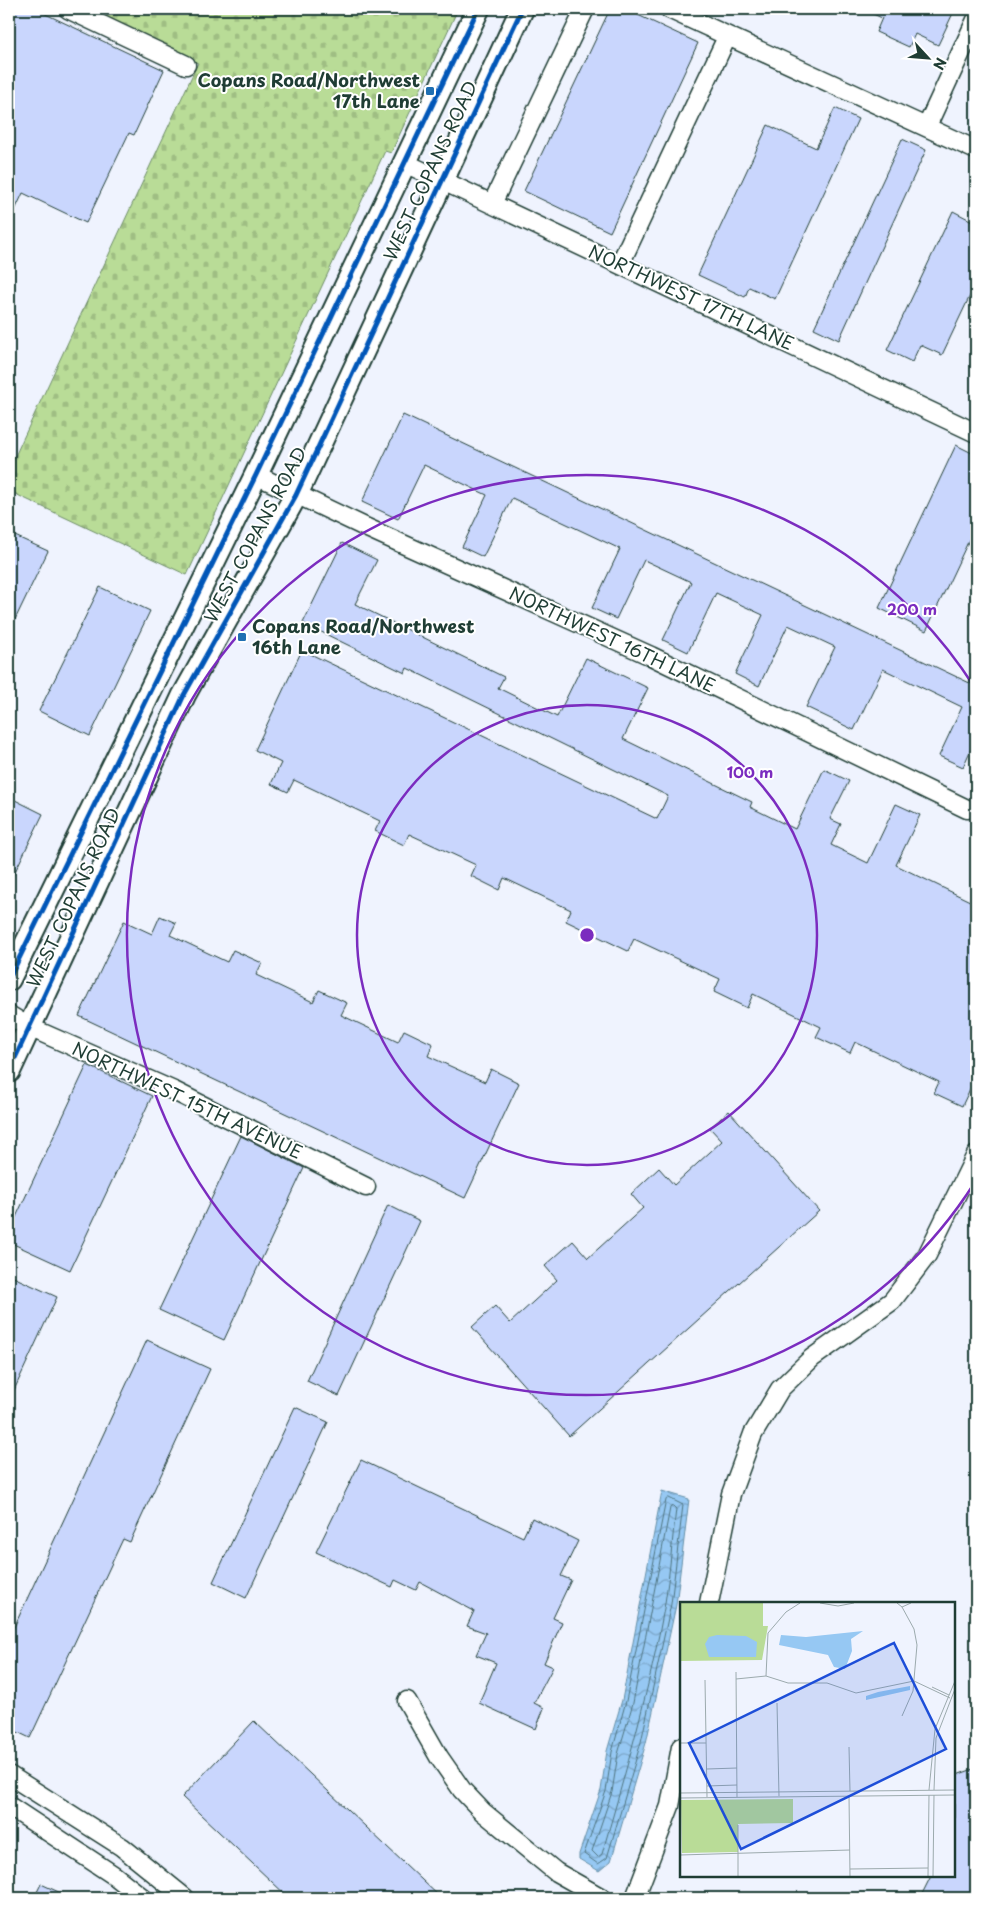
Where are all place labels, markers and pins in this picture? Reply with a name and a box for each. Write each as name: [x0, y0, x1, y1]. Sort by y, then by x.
place label: Copans Road/Northwest 17th Lane: [198, 66, 420, 114]
marker: Copans Road/Northwest 17th Lane: [424, 85, 436, 97]
place label: Copans Road/Northwest 16th Lane: [252, 612, 475, 660]
marker: Copans Road/Northwest 16th Lane: [236, 631, 248, 643]
centre of rings: [578, 926, 596, 944]

